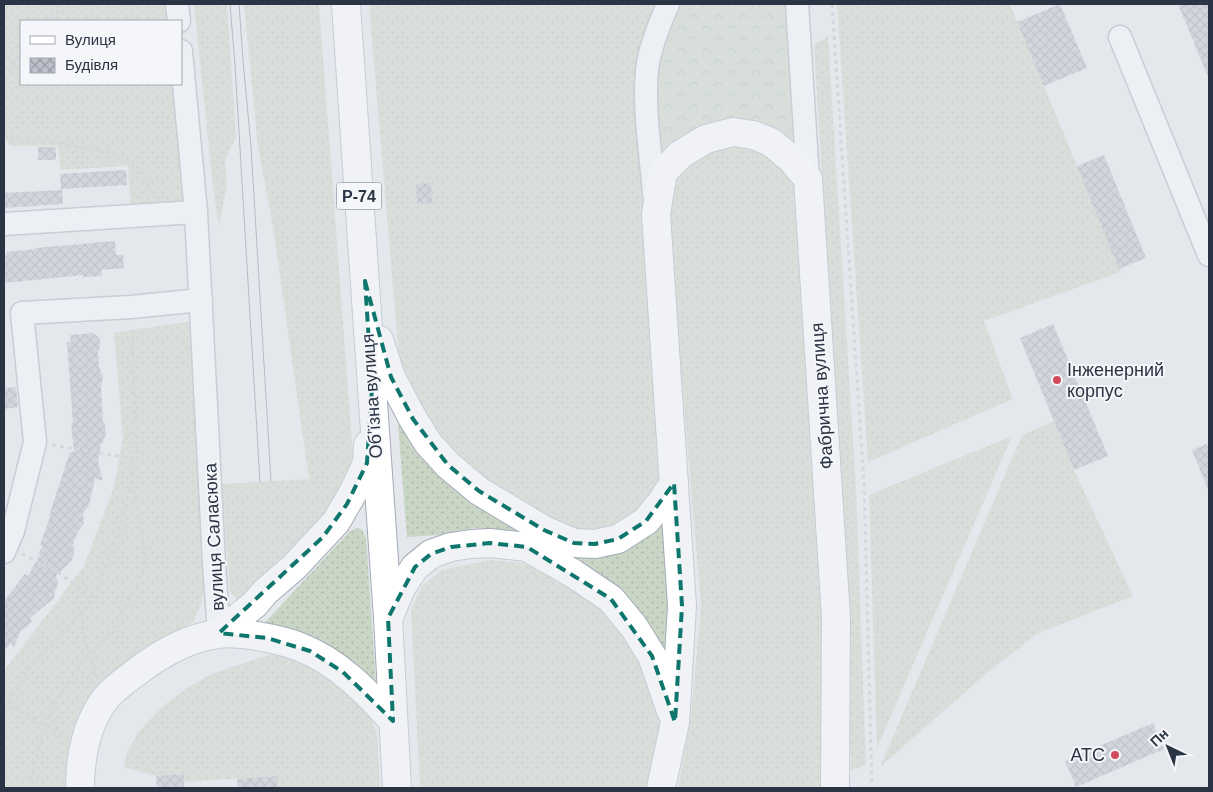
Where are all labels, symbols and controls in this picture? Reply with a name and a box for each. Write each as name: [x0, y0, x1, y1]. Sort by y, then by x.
legend: [20, 20, 182, 85]
text: Вулиця: [65, 31, 116, 48]
text: Будівля: [65, 56, 118, 73]
road number: Р-74: [336, 182, 382, 210]
street label: Фабрична вулиця: [807, 322, 837, 470]
street label: Обʼїзна вулиця: [358, 333, 386, 459]
place label: Інженерний корпус: [1067, 360, 1164, 401]
marker: Інженерний корпус: [1051, 374, 1063, 386]
street label: вулиця Саласюка: [200, 462, 228, 611]
north arrow: [1143, 722, 1193, 772]
text: Пн: [1147, 725, 1171, 750]
place label: АТС: [1070, 745, 1105, 765]
marker: АТС: [1109, 749, 1121, 761]

